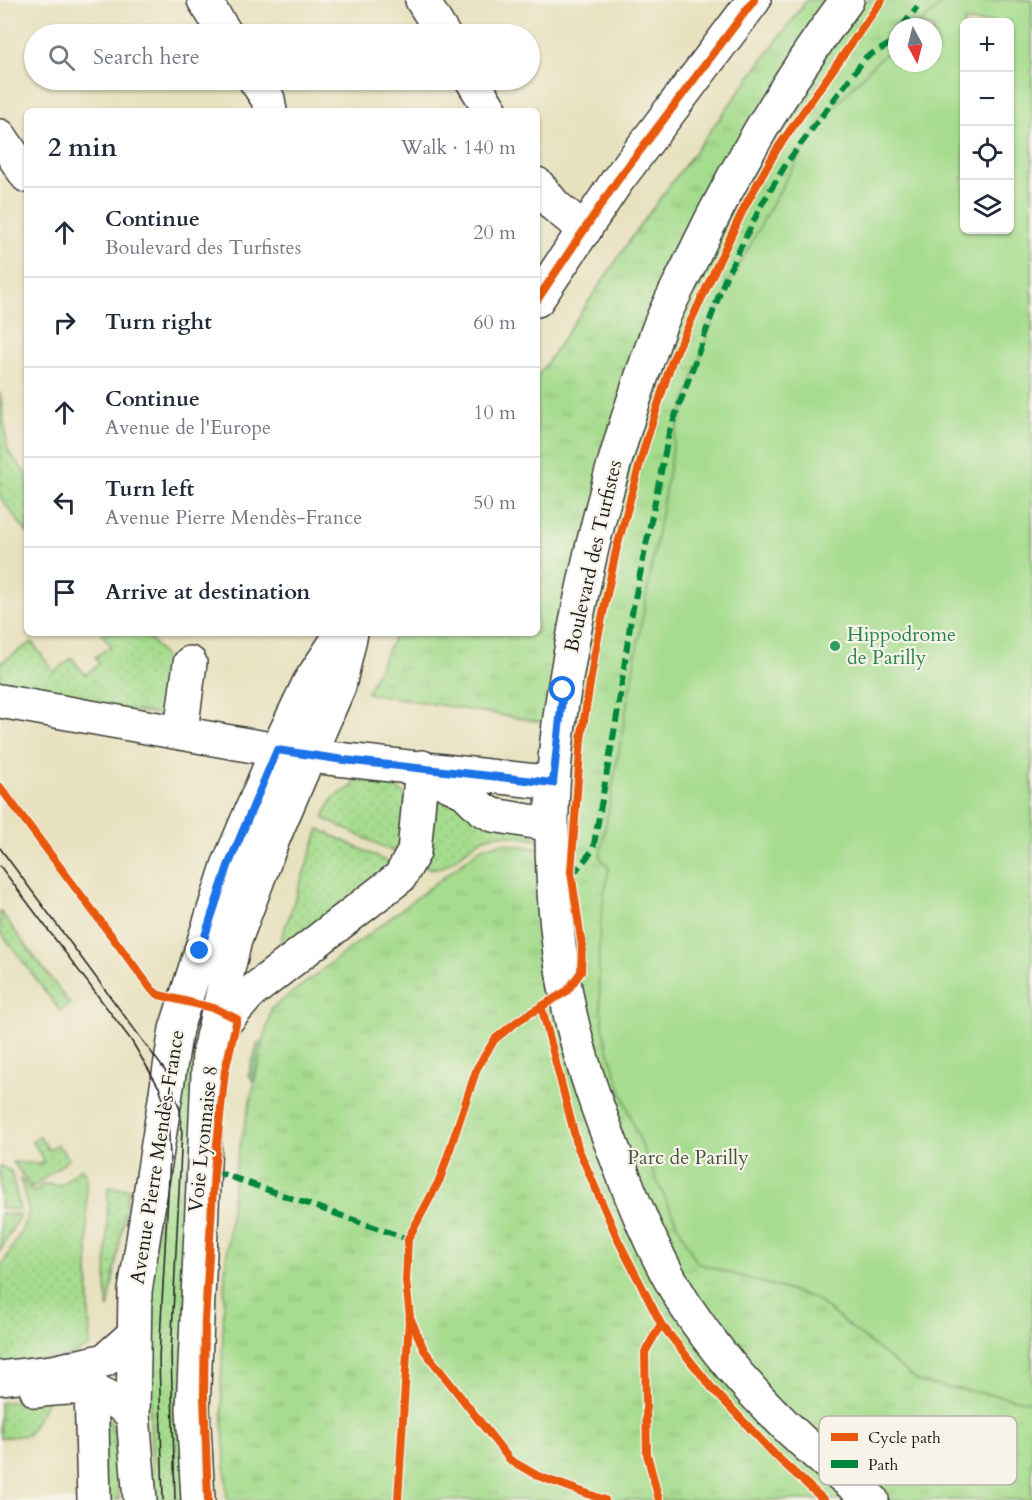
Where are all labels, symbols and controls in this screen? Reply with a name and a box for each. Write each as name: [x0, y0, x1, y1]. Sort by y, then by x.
north arrow: [888, 18, 942, 72]
map controls: [960, 18, 1014, 234]
button: +: [960, 18, 1014, 72]
search box: [24, 24, 540, 90]
icon: search: [45, 41, 78, 74]
text: Search here: [93, 42, 200, 72]
button: −: [960, 72, 1014, 126]
button: locate: [960, 126, 1014, 180]
text: 2 min: [48, 130, 117, 165]
text: Walk · 140 m: [401, 134, 516, 161]
button: layers: [960, 180, 1014, 234]
text: Continue: [105, 204, 200, 234]
icon: ahead: [48, 216, 81, 249]
text: 20 m: [473, 219, 516, 246]
text: Boulevard des Turfistes: [105, 234, 301, 261]
icon: right: [48, 306, 81, 339]
text: Turn right: [105, 307, 212, 337]
text: 60 m: [473, 309, 516, 336]
text: Continue: [105, 384, 200, 414]
icon: ahead: [48, 396, 81, 429]
text: 10 m: [473, 399, 516, 426]
text: Avenue de l'Europe: [105, 414, 271, 441]
street label: Boulevard des Turfistes: [558, 457, 628, 655]
text: Turn left: [105, 474, 194, 504]
icon: left: [48, 486, 81, 519]
text: 50 m: [473, 489, 516, 516]
text: Avenue Pierre Mendès-France: [105, 504, 362, 531]
icon: arrive: [48, 576, 81, 609]
text: Arrive at destination: [105, 577, 310, 607]
place label: Hippodrome de Parilly: [847, 621, 956, 671]
marker: Hippodrome de Parilly: [828, 639, 842, 653]
route start: [549, 676, 575, 702]
route end: [186, 937, 212, 963]
street label: Avenue Pierre Mendès-France: [124, 1028, 190, 1286]
street label: Voie Lyonnaise 8: [182, 1064, 224, 1214]
park label: Parc de Parilly: [627, 1144, 749, 1171]
legend: [819, 1416, 1017, 1485]
text: Cycle path: [868, 1427, 941, 1449]
text: Path: [868, 1454, 898, 1476]

